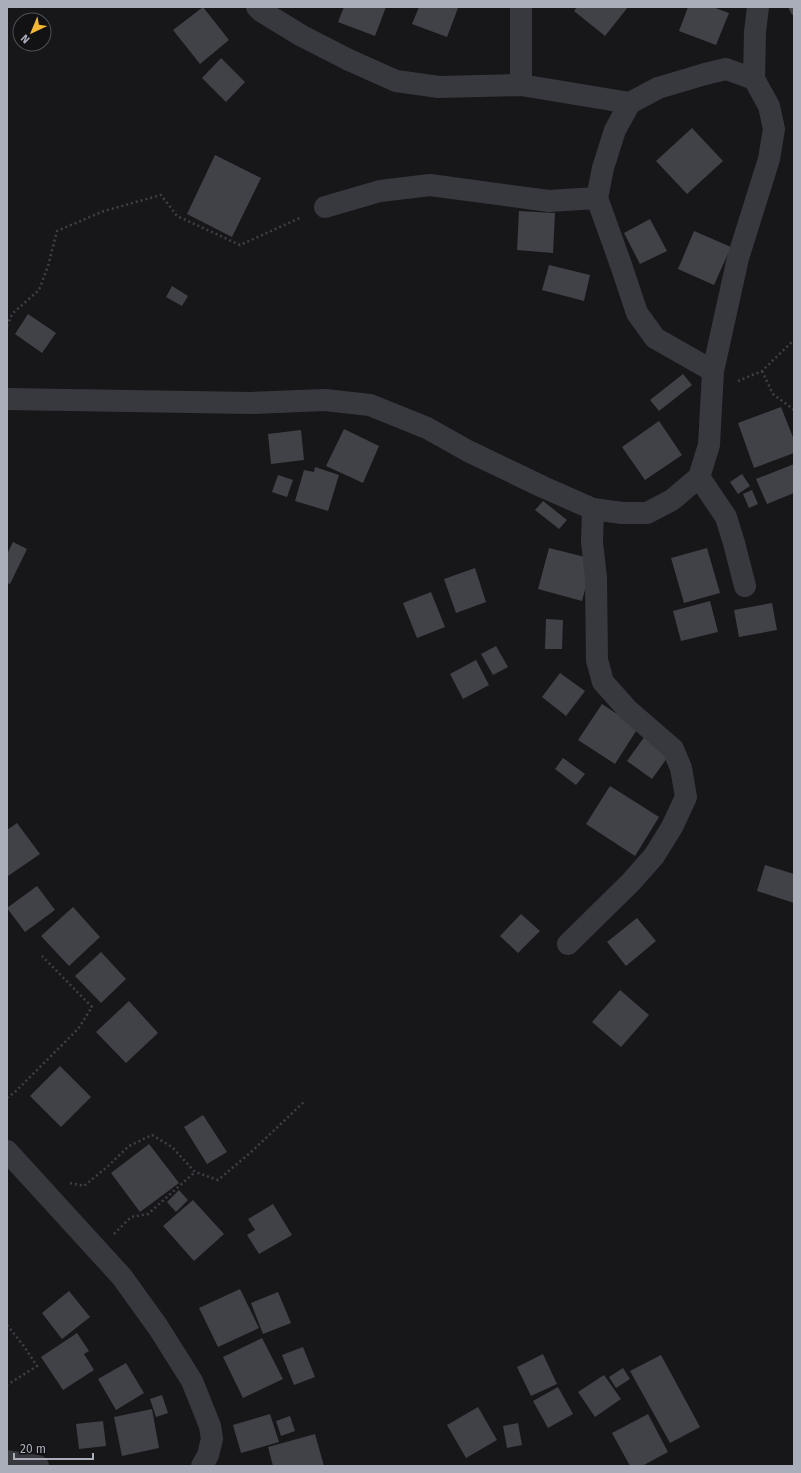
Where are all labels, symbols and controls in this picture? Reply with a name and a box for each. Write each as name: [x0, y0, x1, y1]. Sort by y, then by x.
north arrow: [12, 12, 52, 52]
text: N: [18, 32, 33, 46]
scale bar: [14, 1435, 93, 1461]
text: 20 m: [20, 1442, 46, 1456]

